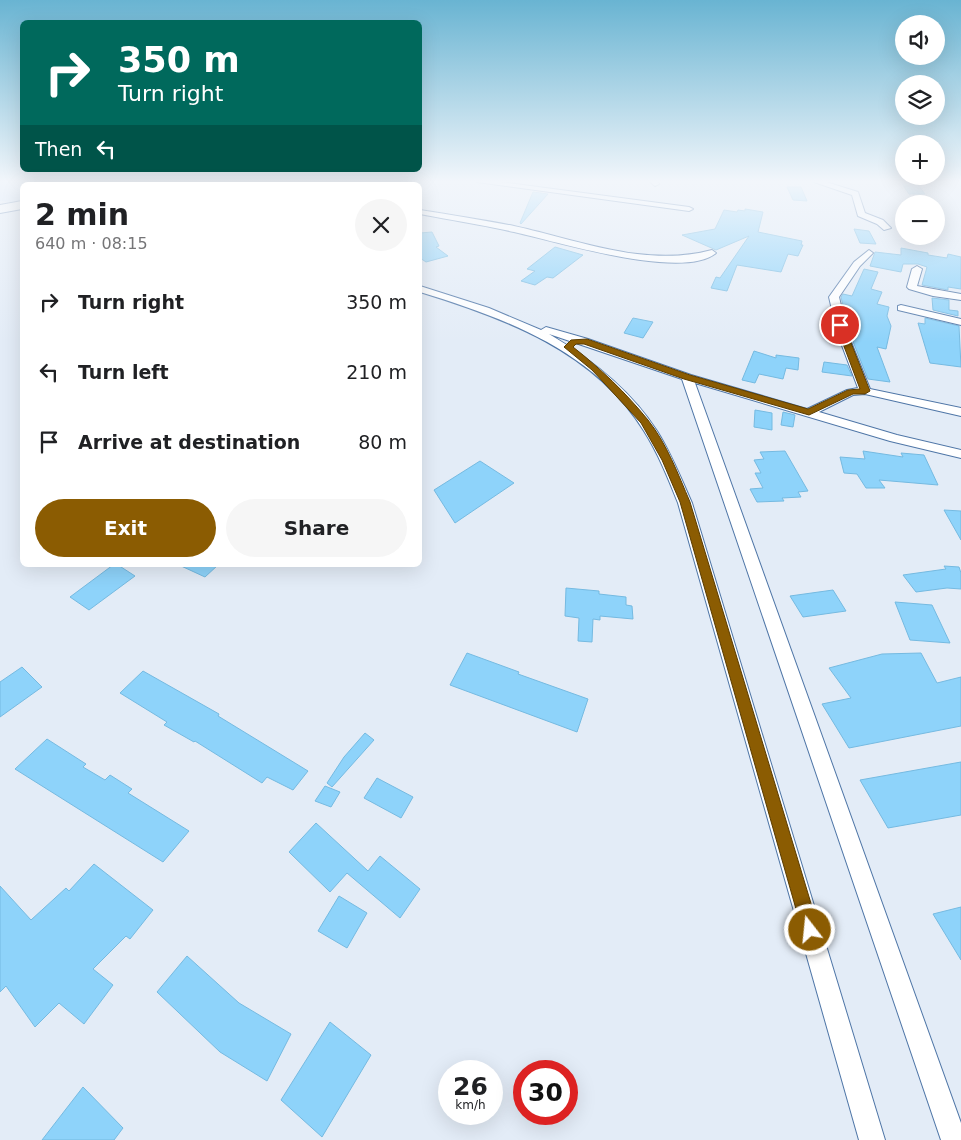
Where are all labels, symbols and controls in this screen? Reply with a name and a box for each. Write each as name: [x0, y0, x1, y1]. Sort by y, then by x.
map controls: [895, 15, 945, 245]
button: sound: [895, 15, 945, 65]
icon: right: [35, 40, 100, 105]
text: 350 m: [118, 40, 240, 80]
button: layers: [895, 75, 945, 125]
text: Turn right: [118, 81, 223, 106]
icon: left: [92, 135, 120, 163]
button: +: [895, 135, 945, 185]
text: Then: [35, 138, 82, 160]
button: −: [895, 195, 945, 245]
text: 2 min: [35, 197, 129, 232]
button: close: [355, 199, 407, 251]
text: 640 m · 08:15: [35, 234, 148, 253]
icon: right: [35, 288, 63, 316]
text: Turn right: [78, 291, 184, 313]
text: 350 m: [346, 291, 407, 313]
pin: [819, 304, 861, 346]
icon: arrive: [826, 311, 854, 339]
icon: left: [35, 358, 63, 386]
text: Turn left: [78, 361, 169, 383]
text: 210 m: [346, 361, 407, 383]
icon: arrive: [35, 428, 63, 456]
text: Arrive at destination: [78, 431, 300, 453]
text: 80 m: [358, 431, 407, 453]
button: Exit: [35, 499, 216, 557]
button: Share: [226, 499, 407, 557]
position arrow: [783, 903, 835, 955]
speed limit sign: 30: [513, 1060, 578, 1125]
text: 26: [453, 1072, 488, 1101]
text: km/h: [455, 1098, 486, 1112]

